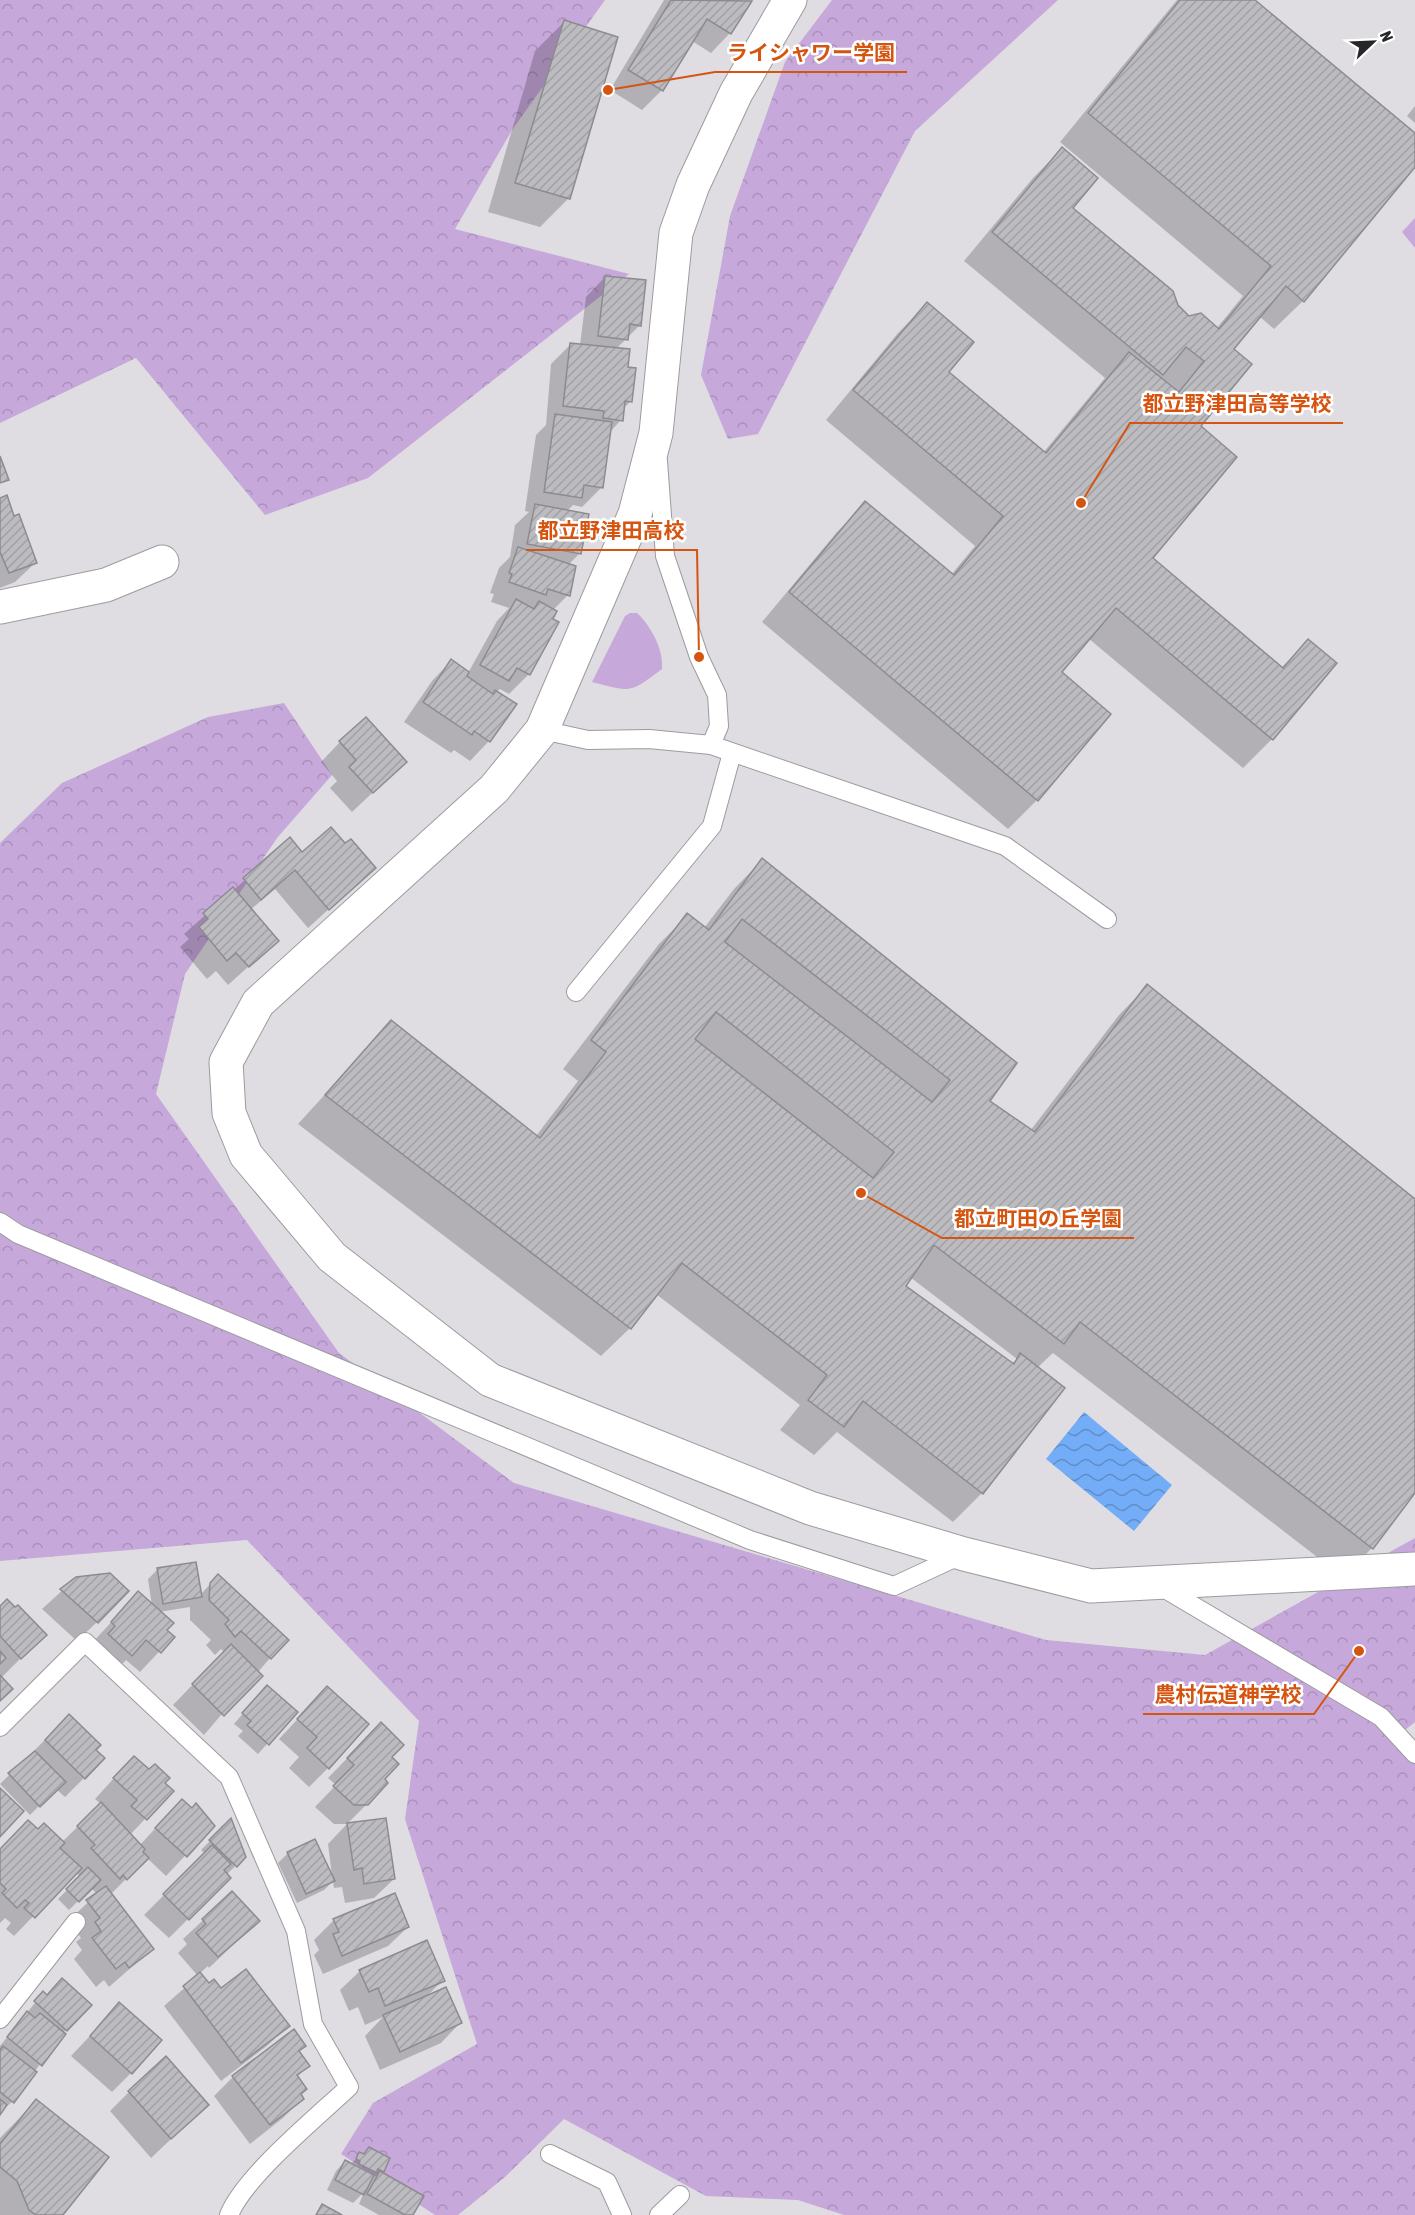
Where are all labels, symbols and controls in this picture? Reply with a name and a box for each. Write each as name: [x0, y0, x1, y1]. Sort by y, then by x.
north arrow: [1343, 12, 1403, 72]
text: N: [1377, 28, 1397, 44]
callout: ライシャワー学園: [715, 33, 907, 72]
text: ライシャワー学園: [727, 40, 895, 64]
callout: 都立野津田高等学校: [1130, 384, 1343, 423]
text: 都立野津田高等学校: [1143, 391, 1332, 415]
callout: 都立野津田高校: [526, 511, 697, 550]
text: 都立野津田高校: [538, 518, 685, 542]
callout: 都立町田の丘学園: [942, 1199, 1134, 1238]
text: 都立町田の丘学園: [954, 1206, 1122, 1230]
callout: 農村伝道神学校: [1143, 1675, 1314, 1714]
text: 農村伝道神学校: [1155, 1682, 1302, 1706]

